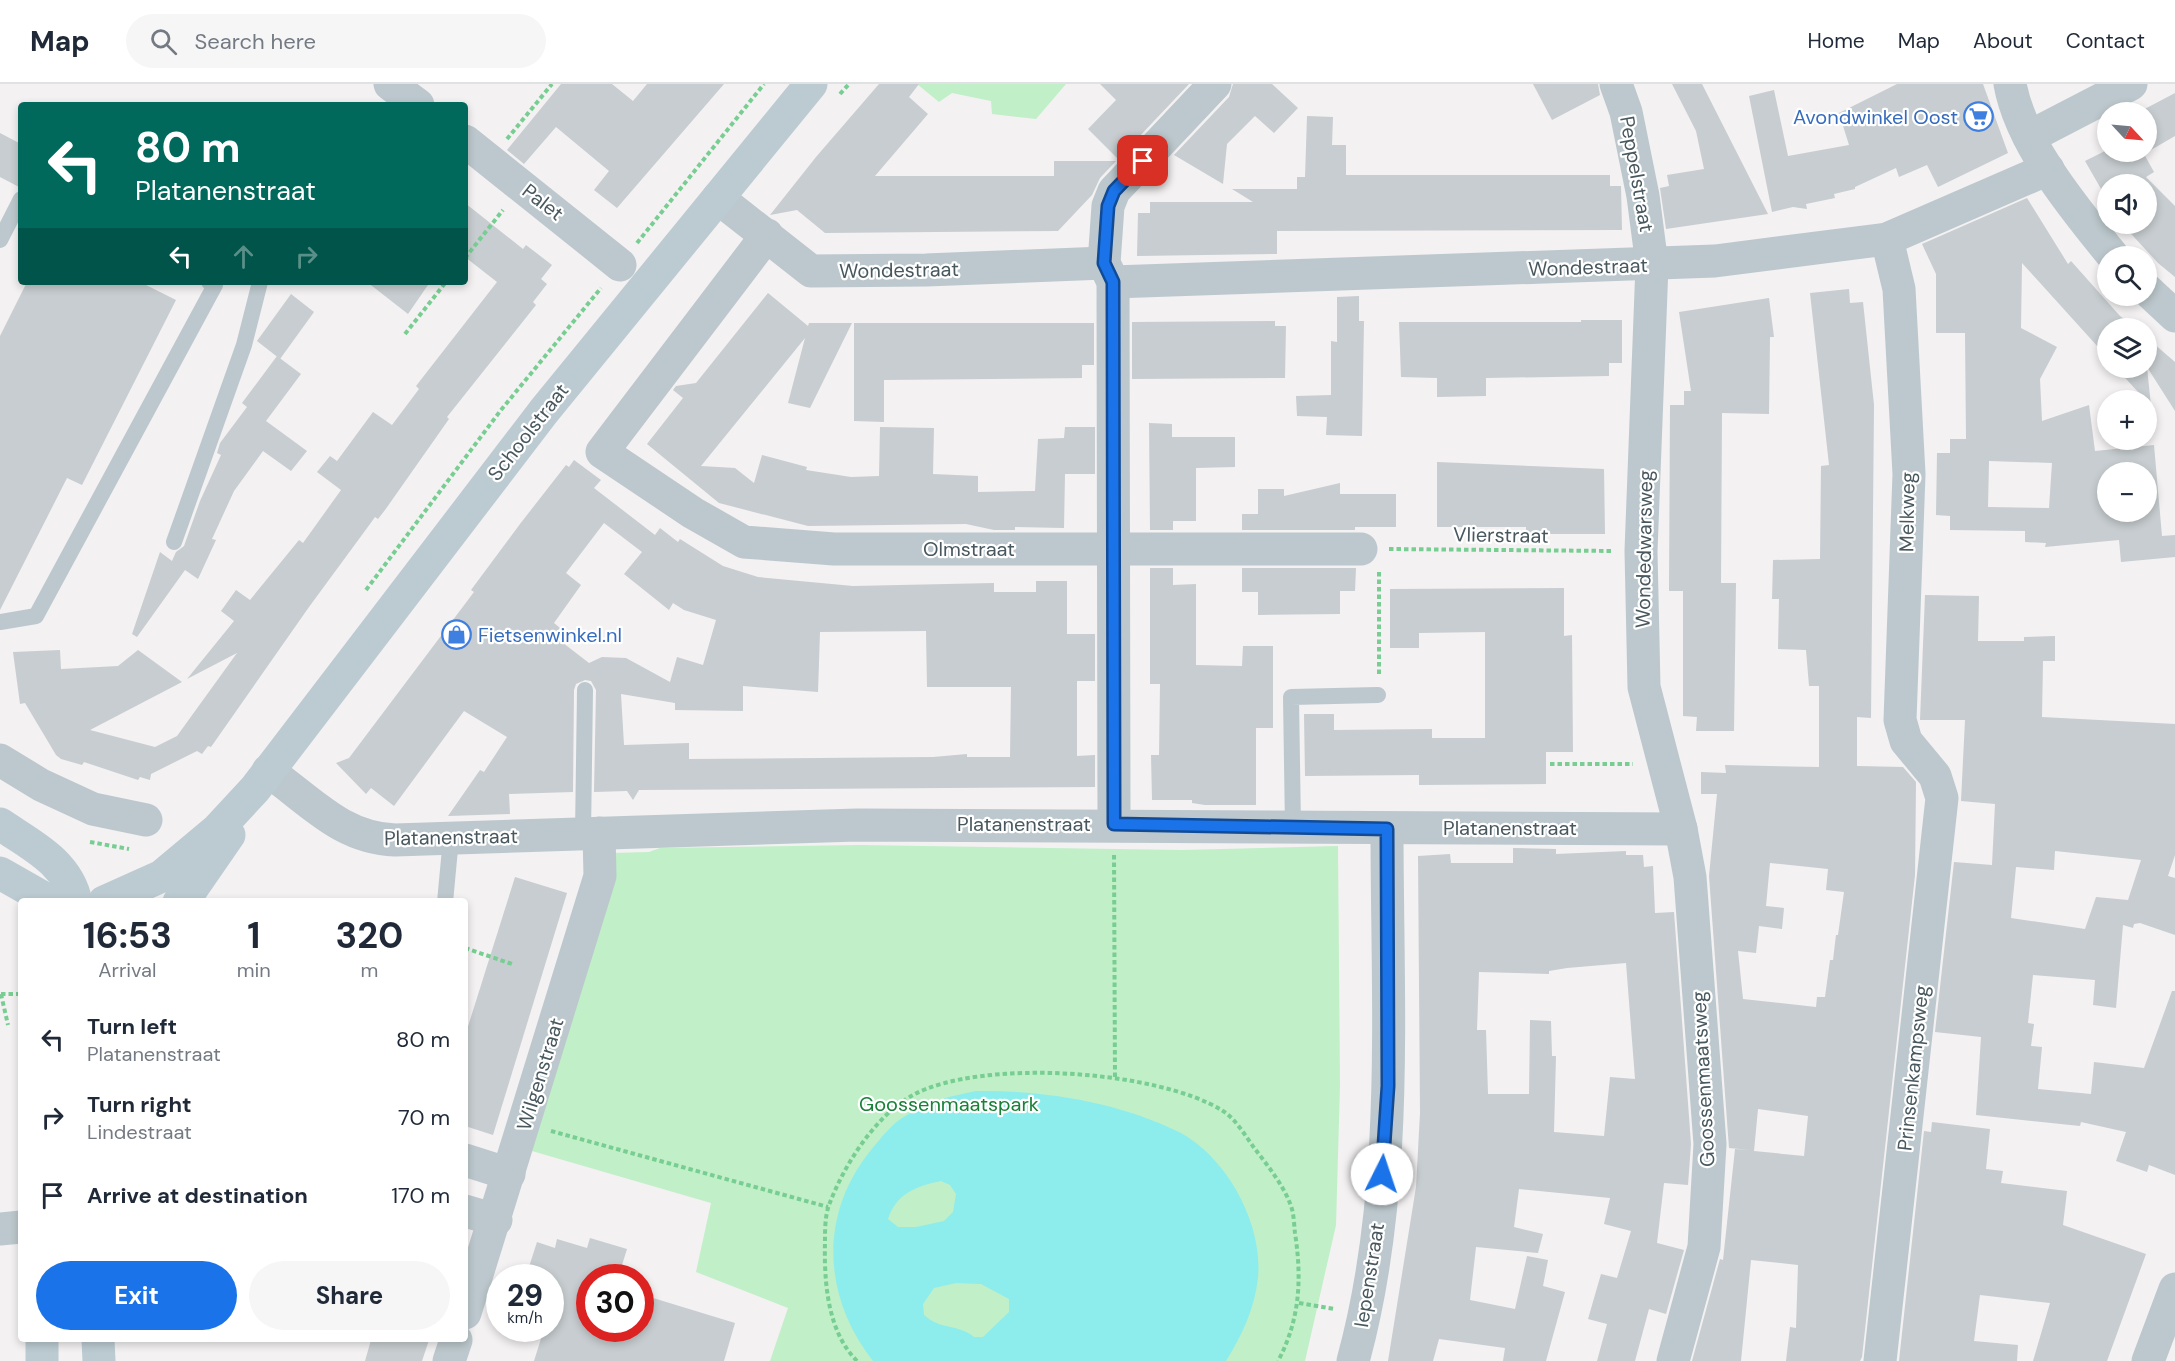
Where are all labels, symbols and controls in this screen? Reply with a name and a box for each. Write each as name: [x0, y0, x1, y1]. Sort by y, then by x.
search box: [126, 14, 546, 68]
text: Map: [30, 23, 90, 60]
icon: search: [147, 25, 180, 58]
text: Search here: [195, 27, 316, 56]
text: Home: [1807, 27, 1865, 55]
text: Map: [1898, 27, 1940, 55]
text: About: [1973, 27, 2033, 55]
text: Contact: [2066, 27, 2145, 55]
supermarket icon: Avondwinkel Oost: [1963, 101, 1995, 133]
north arrow: [2097, 102, 2157, 162]
map controls: [2097, 102, 2157, 522]
place label: Avondwinkel Oost: [1793, 104, 1958, 130]
street label: Peppelstraat: [1614, 114, 1660, 234]
text: 80 m: [135, 120, 241, 175]
icon: left: [36, 126, 114, 204]
pin: [1117, 135, 1168, 186]
icon: arrive: [1126, 144, 1159, 177]
text: Platanenstraat: [135, 173, 316, 208]
button: sound: [2097, 174, 2157, 234]
street label: Palet: [517, 178, 569, 226]
icon: left: [164, 240, 197, 273]
icon: ahead: [227, 240, 260, 273]
icon: right: [290, 240, 323, 273]
button: search: [2097, 246, 2157, 306]
street label: Wondestraat: [1528, 252, 1648, 282]
street label: Wondestraat: [839, 256, 959, 284]
button: layers: [2097, 318, 2157, 378]
street label: Schoolstraat: [482, 378, 574, 486]
button: +: [2097, 390, 2157, 450]
button: −: [2097, 462, 2157, 522]
street label: Wondedwarsweg: [1630, 470, 1658, 628]
street label: Melkweg: [1893, 472, 1921, 552]
street label: Vlierstraat: [1453, 521, 1549, 549]
street label: Olmstraat: [923, 536, 1015, 562]
shop icon: Fietsenwinkel.nl: [441, 619, 473, 651]
place label: Fietsenwinkel.nl: [478, 622, 622, 648]
street label: Platanenstraat: [957, 811, 1091, 837]
street label: Platanenstraat: [1443, 815, 1577, 841]
street label: Platanenstraat: [384, 823, 518, 851]
text: 16:53: [83, 912, 172, 959]
text: 1: [247, 912, 260, 959]
text: 320: [336, 912, 403, 959]
text: Arrival: [98, 957, 156, 983]
text: min: [237, 957, 271, 983]
text: m: [360, 957, 378, 983]
street label: Prinsenkampsweg: [1891, 984, 1935, 1152]
street label: Goossenmaatsweg: [1685, 990, 1721, 1168]
text: Turn left: [87, 1012, 177, 1041]
street label: Wilgenstraat: [511, 1014, 569, 1133]
icon: left: [36, 1023, 69, 1056]
text: 80 m: [396, 1025, 450, 1054]
text: Platanenstraat: [87, 1041, 221, 1067]
text: Turn right: [87, 1090, 192, 1119]
park label: Goossenmaatspark: [859, 1091, 1039, 1117]
icon: right: [36, 1101, 69, 1134]
text: 70 m: [398, 1103, 450, 1132]
text: Lindestraat: [87, 1119, 192, 1145]
position arrow: [1350, 1142, 1414, 1206]
icon: arrive: [36, 1179, 69, 1212]
text: Arrive at destination: [87, 1181, 308, 1210]
text: 170 m: [391, 1181, 450, 1210]
street label: Iepenstraat: [1348, 1221, 1390, 1329]
button: Exit: [36, 1261, 237, 1330]
button: Share: [249, 1261, 450, 1330]
speed limit sign: 30: [576, 1264, 654, 1342]
text: 29: [507, 1276, 543, 1315]
text: km/h: [507, 1308, 543, 1328]

